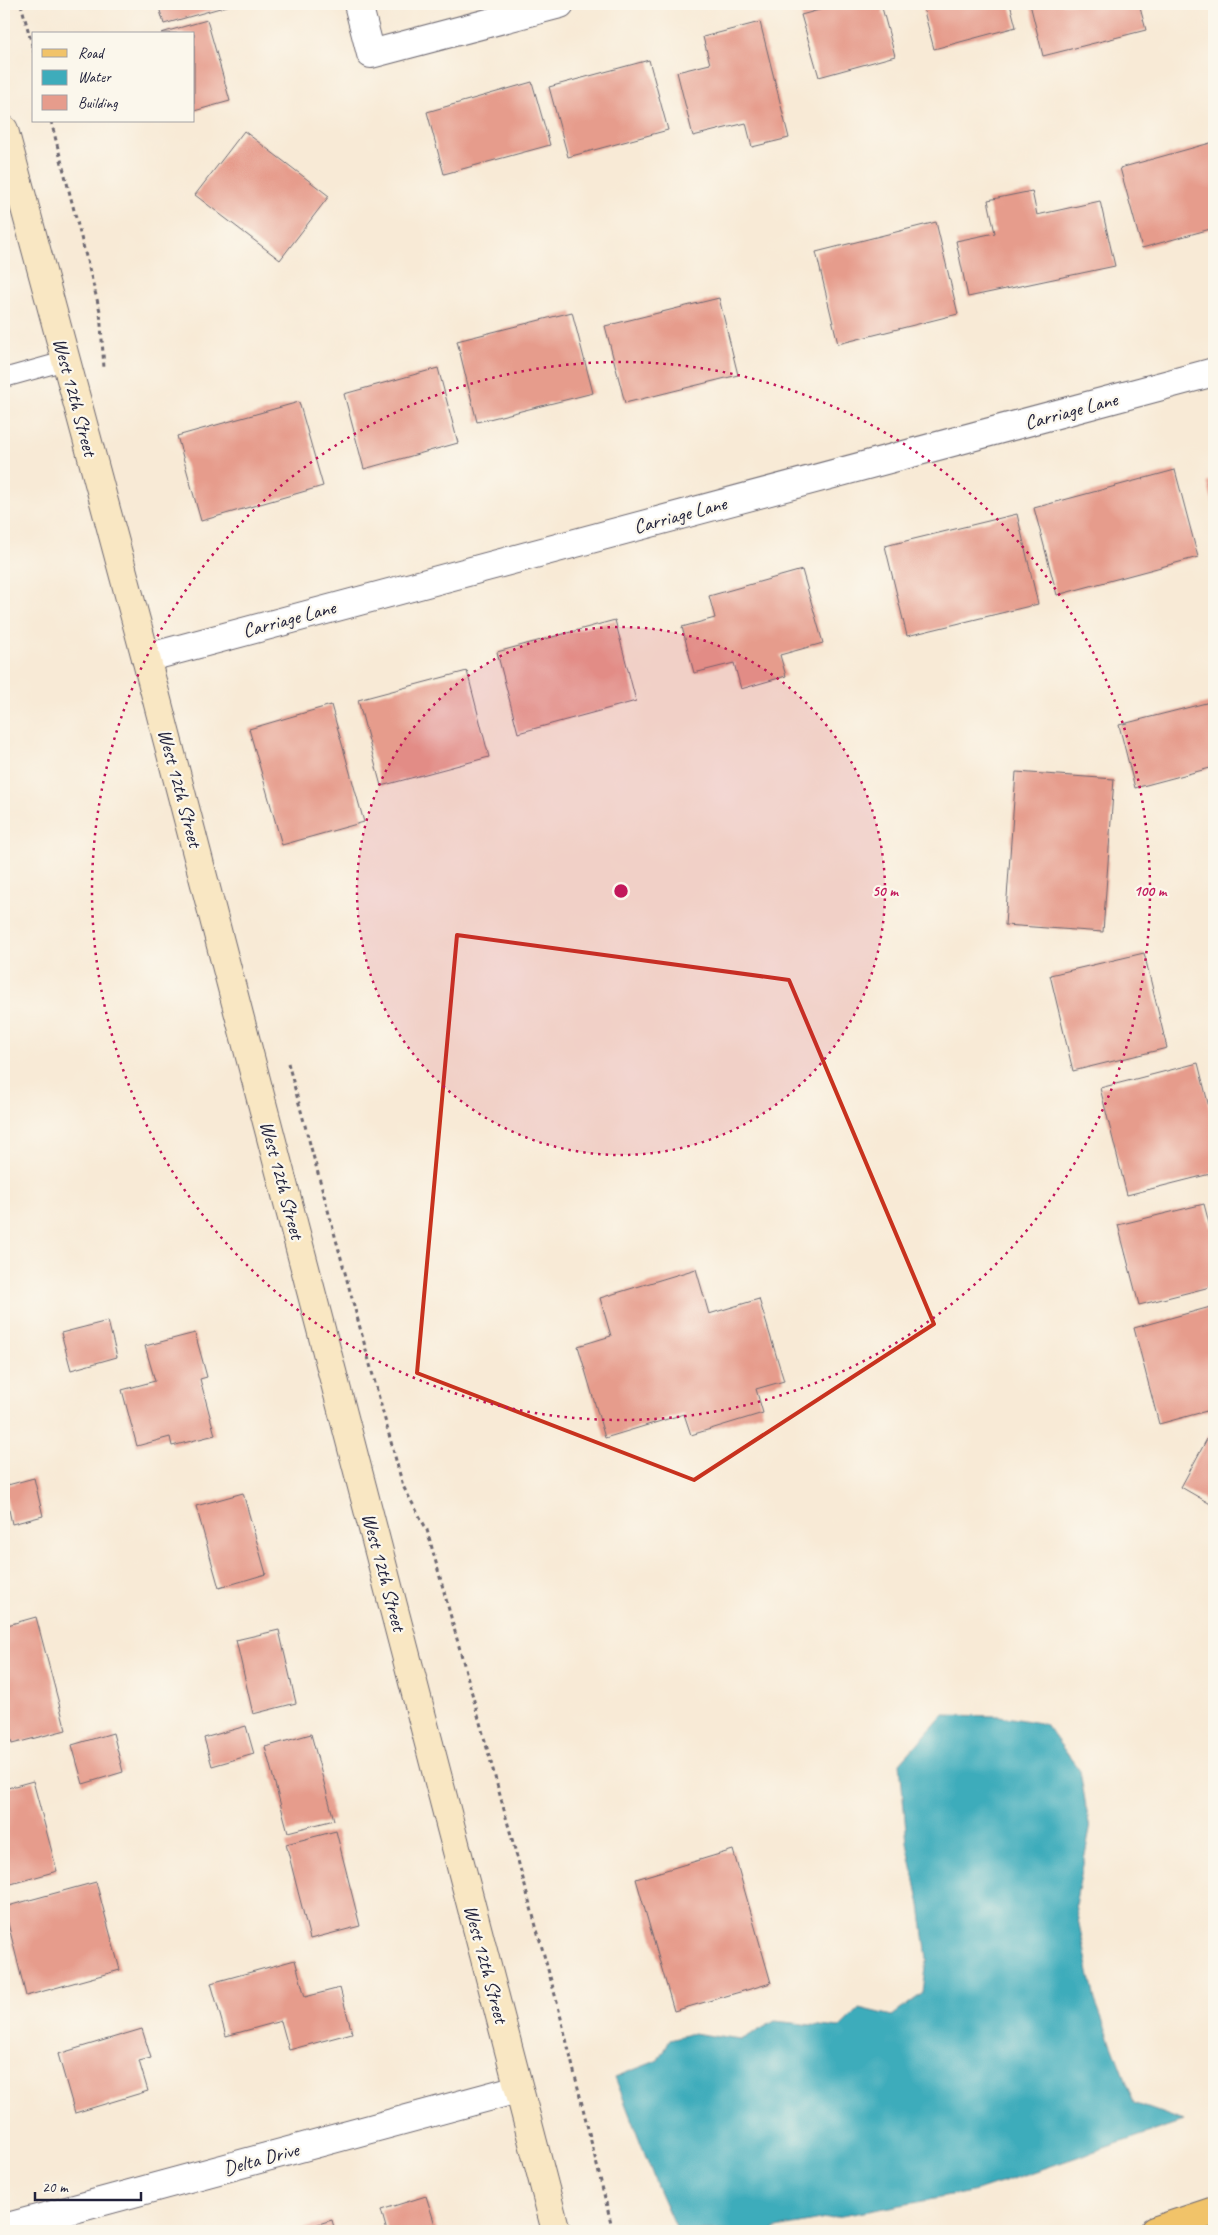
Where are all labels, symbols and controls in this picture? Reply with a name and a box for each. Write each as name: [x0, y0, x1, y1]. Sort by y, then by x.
legend: [32, 32, 195, 122]
text: Road: [78, 44, 105, 63]
text: Water: [78, 68, 112, 87]
text: Building: [78, 94, 118, 113]
street label: West 12th Street: [47, 335, 103, 461]
street label: Carriage Lane: [1022, 386, 1122, 435]
street label: Carriage Lane: [631, 490, 731, 539]
street label: Carriage Lane: [240, 594, 340, 643]
street label: West 12th Street: [152, 726, 208, 852]
centre of rings: [612, 882, 630, 900]
text: 50 m: [872, 882, 899, 901]
text: 100 m: [1134, 882, 1168, 901]
street label: West 12th Street: [254, 1118, 310, 1244]
street label: West 12th Street: [356, 1510, 412, 1636]
street label: West 12th Street: [458, 1902, 514, 2028]
street label: Delta Drive: [221, 2137, 303, 2181]
scale bar: [35, 2170, 141, 2202]
text: 20 m: [42, 2178, 69, 2197]

